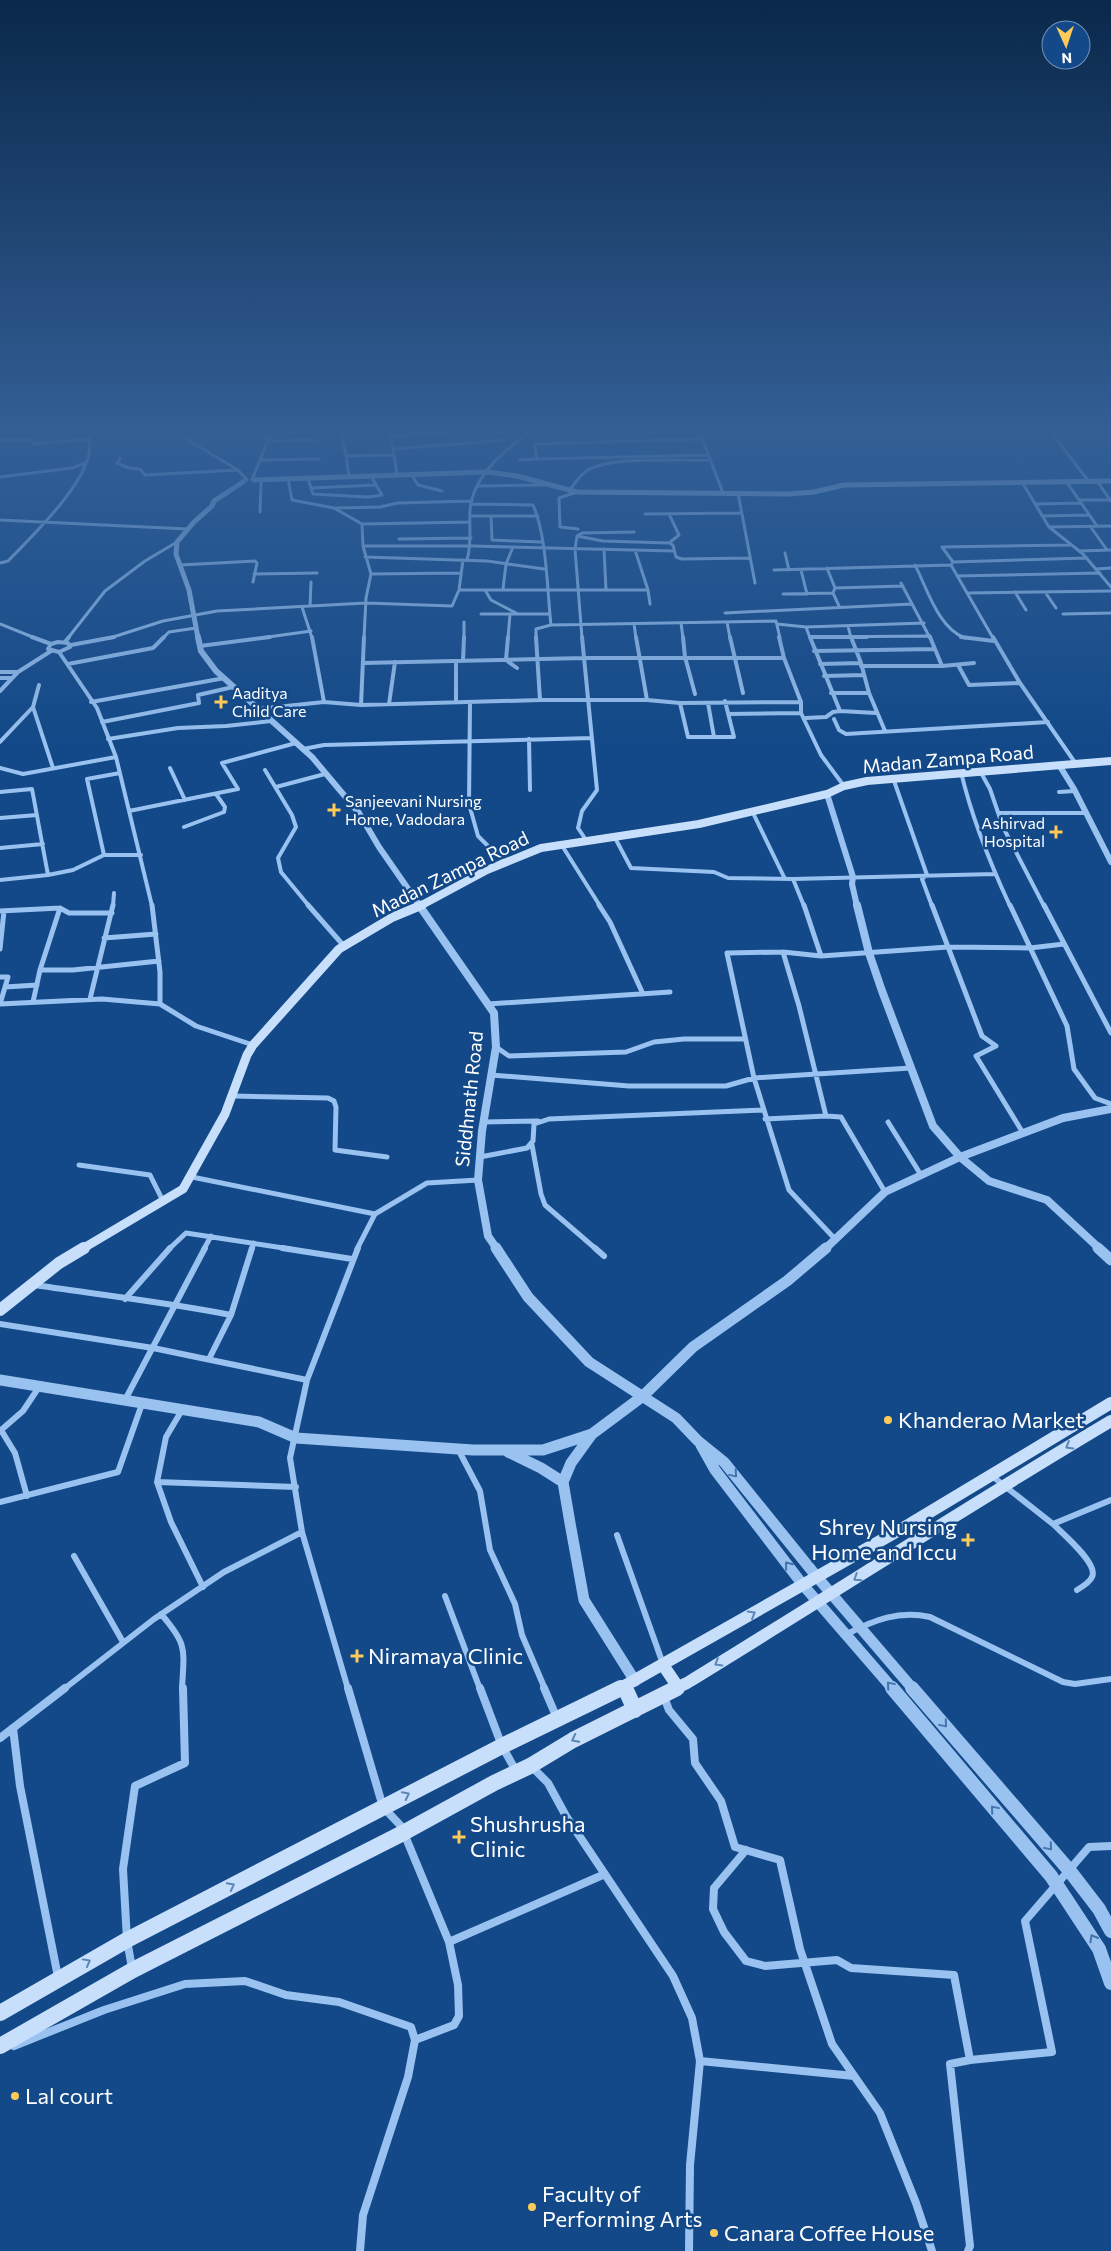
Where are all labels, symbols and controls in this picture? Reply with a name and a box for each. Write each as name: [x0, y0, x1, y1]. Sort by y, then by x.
north arrow: [1041, 20, 1091, 70]
text: N: [1061, 50, 1072, 67]
place label: Aaditya Child Care: [232, 683, 307, 720]
marker: Aaditya Child Care: [214, 695, 228, 709]
street label: Madan Zampa Road: [861, 740, 1035, 777]
place label: Sanjeevani Nursing Home, Vadodara: [345, 791, 482, 828]
marker: Sanjeevani Nursing Home, Vadodara: [327, 803, 341, 817]
place label: Ashirvad Hospital: [981, 813, 1045, 850]
marker: Ashirvad Hospital: [1049, 825, 1063, 839]
street label: Madan Zampa Road: [368, 826, 532, 922]
street label: Siddhnath Road: [450, 1030, 487, 1168]
place label: Khanderao Market: [898, 1406, 1084, 1433]
marker: Khanderao Market: [882, 1414, 894, 1426]
one-way arrow: [1066, 1440, 1075, 1450]
one-way arrow: [728, 1468, 736, 1477]
place label: Shrey Nursing Home and Iccu: [811, 1513, 957, 1565]
marker: Shrey Nursing Home and Iccu: [961, 1533, 975, 1547]
one-way arrow: [785, 1562, 793, 1571]
one-way arrow: [853, 1572, 863, 1581]
one-way arrow: [746, 1610, 755, 1620]
place label: Niramaya Clinic: [368, 1642, 523, 1669]
marker: Niramaya Clinic: [350, 1649, 364, 1663]
one-way arrow: [715, 1657, 724, 1666]
one-way arrow: [886, 1681, 895, 1690]
one-way arrow: [939, 1718, 948, 1727]
one-way arrow: [571, 1733, 580, 1743]
one-way arrow: [401, 1791, 410, 1801]
one-way arrow: [992, 1806, 1000, 1815]
place label: Shushrusha Clinic: [470, 1810, 586, 1862]
marker: Shushrusha Clinic: [452, 1830, 466, 1844]
one-way arrow: [1044, 1842, 1053, 1851]
one-way arrow: [226, 1882, 235, 1892]
one-way arrow: [1089, 1934, 1099, 1943]
one-way arrow: [82, 1958, 91, 1968]
place label: Lal court: [25, 2082, 113, 2109]
marker: Lal court: [9, 2090, 21, 2102]
place label: Faculty of Performing Arts: [542, 2180, 703, 2232]
marker: Faculty of Performing Arts: [526, 2201, 538, 2213]
place label: Canara Coffee House: [724, 2219, 934, 2246]
marker: Canara Coffee House: [708, 2227, 720, 2239]

